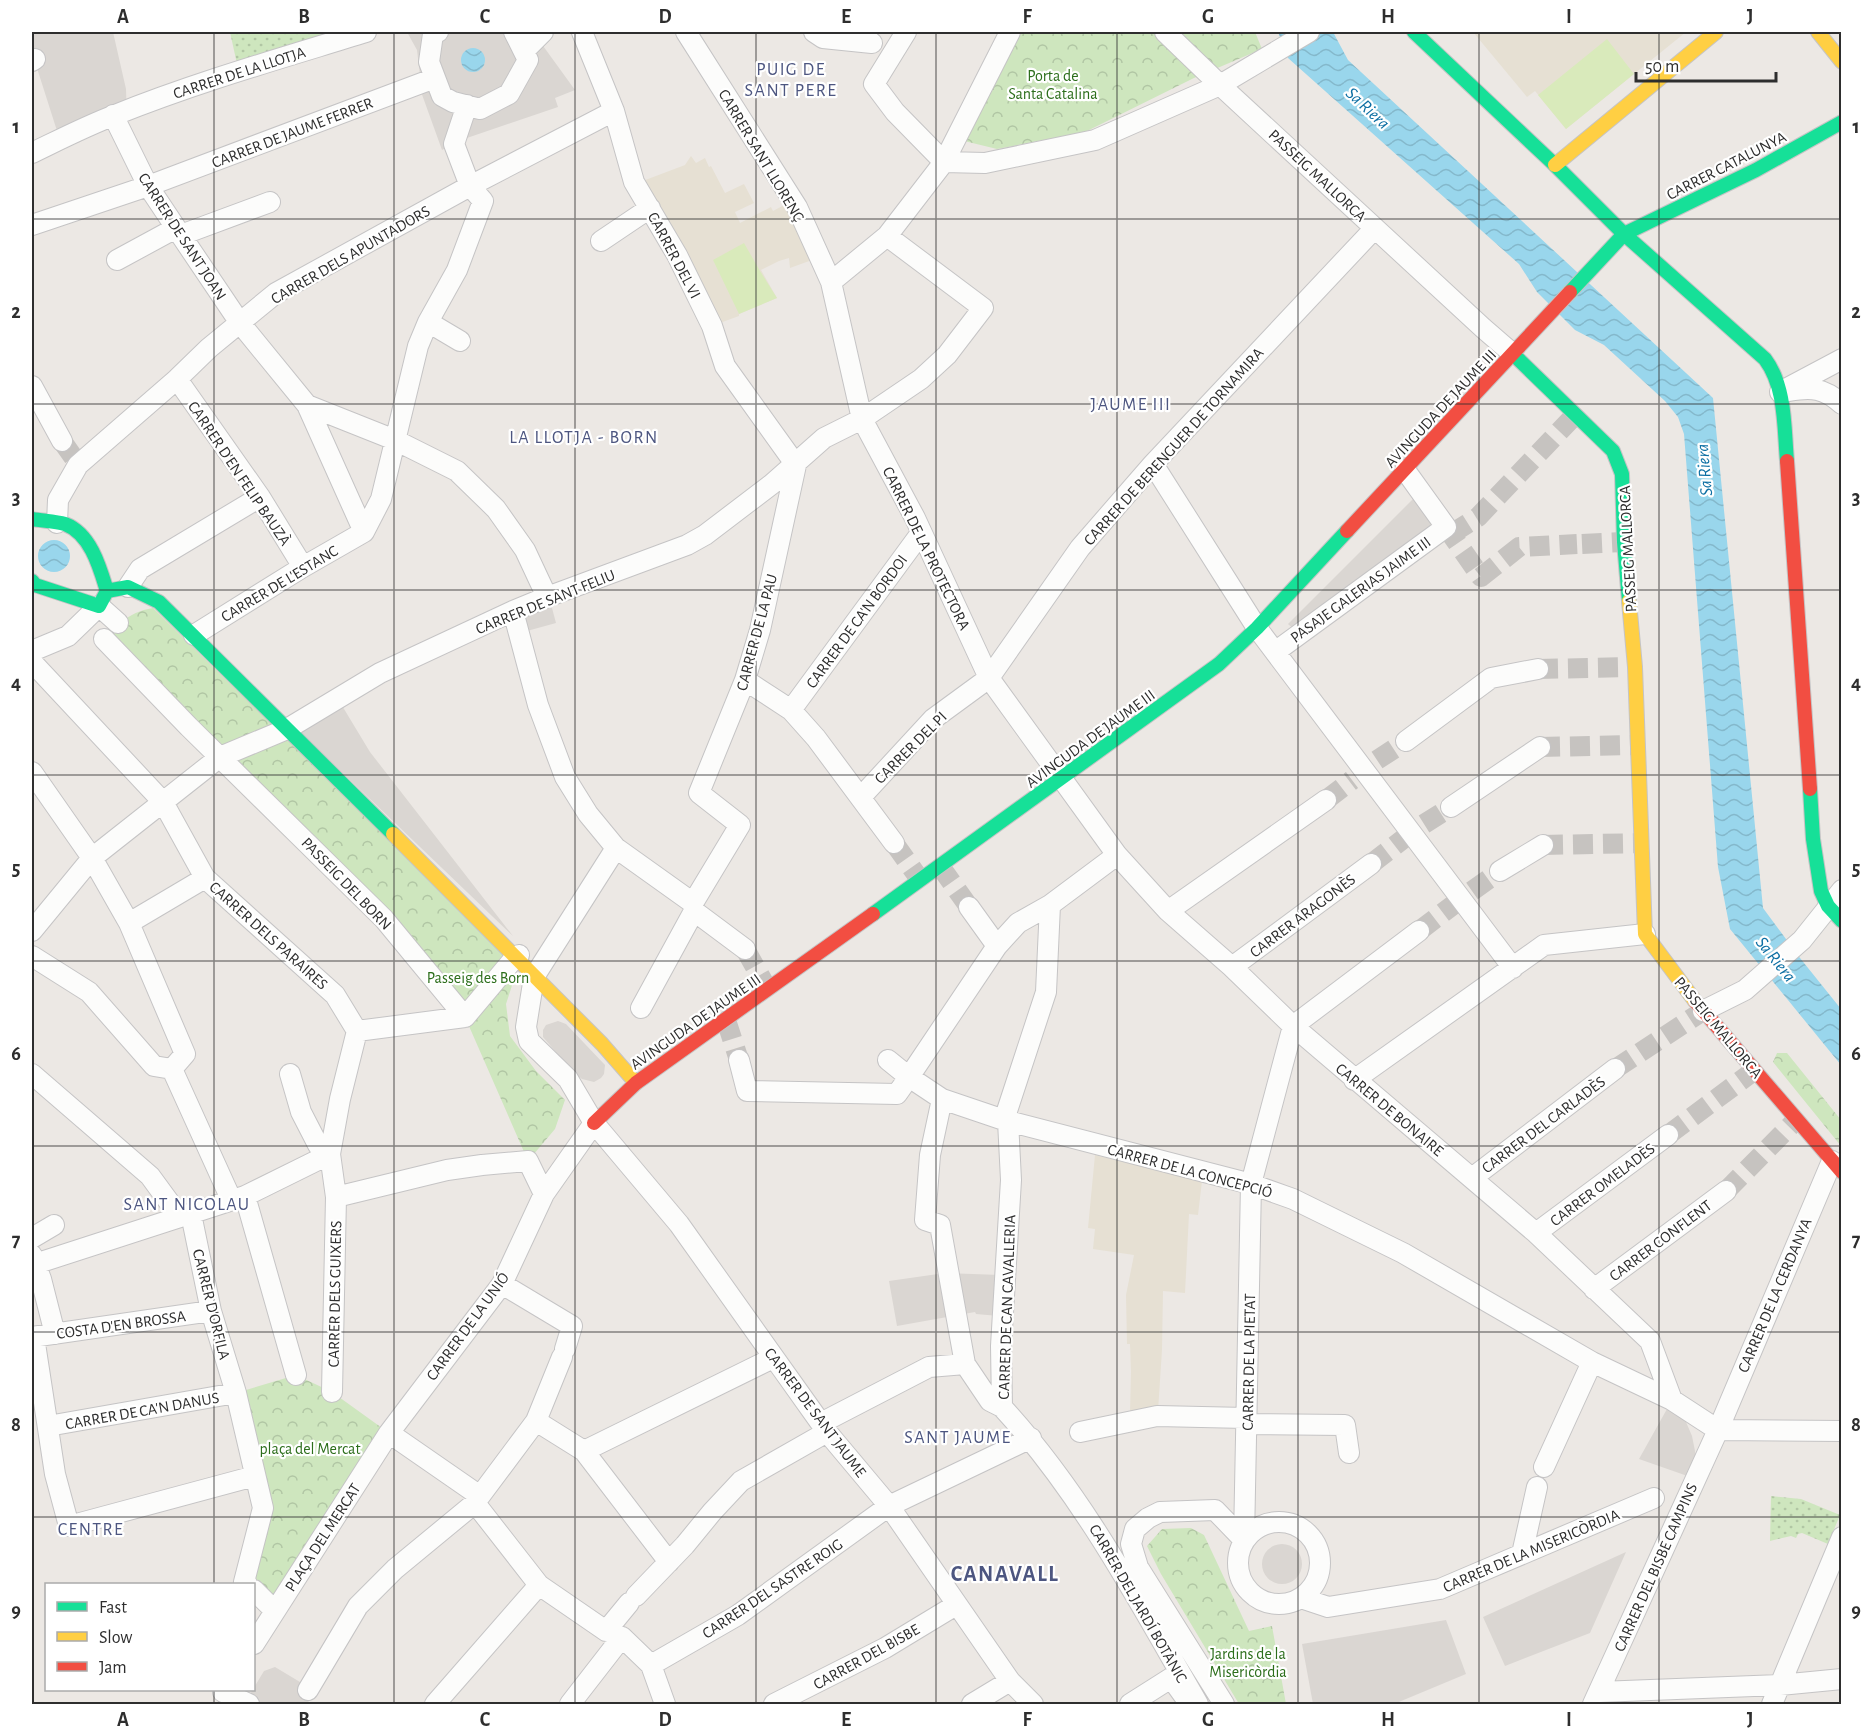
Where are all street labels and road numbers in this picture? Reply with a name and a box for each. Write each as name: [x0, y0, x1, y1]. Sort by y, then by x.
street label: CARRER DE LA LLOTJA: [171, 44, 307, 102]
street label: CARRER SANT LLORENÇ: [715, 87, 807, 224]
street label: CARRER DE JAUME FERRER: [210, 95, 375, 171]
street label: PASSEIG MALLORCA: [1265, 127, 1369, 225]
street label: CARRER CATALUNYA: [1664, 129, 1789, 203]
street label: CARRER DE SANT JOAN: [135, 170, 229, 303]
street label: CARRER DELS APUNTADORS: [268, 203, 433, 307]
street label: CARRER DEL VI: [645, 210, 704, 301]
street label: CARRER DE BERENGUER DE TORNAMIRA: [1081, 345, 1267, 549]
street label: AVINGUDA DE JAUME III: [1382, 347, 1499, 471]
street label: CARRER D'EN FELIP BAUZÀ: [185, 397, 295, 549]
street label: CARRER DE LA PROTECTORA: [880, 464, 973, 633]
street label: PASSEIG MALLORCA: [1617, 485, 1639, 613]
street label: PASAJE GALERIAS JAIME III: [1287, 534, 1434, 646]
street label: CARRER DE L'ESTANC: [218, 543, 341, 625]
street label: CARRER DE CA'N BORDOI: [803, 552, 910, 691]
street label: CARRER DE SANT FELIU: [473, 567, 617, 637]
street label: CARRER DE LA PAU: [734, 572, 780, 692]
street label: AVINGUDA DE JAUME III: [1023, 687, 1158, 791]
street label: CARRER DEL PI: [872, 709, 950, 787]
street label: PASSEIG DEL BORN: [298, 834, 394, 933]
street label: CARRER ARAGONÈS: [1246, 869, 1358, 961]
street label: CARRER DELS PARAIRES: [206, 879, 330, 993]
street label: AVINGUDA DE JAUME III: [628, 971, 764, 1073]
street label: PASSEIG MALLORCA: [1671, 974, 1765, 1081]
street label: CARRER DE BONAIRE: [1332, 1060, 1446, 1159]
street label: CARRER DEL CARLADÈS: [1478, 1072, 1608, 1176]
street label: CARRER DE LA CONCEPCIÓ: [1106, 1139, 1274, 1201]
street label: CARRER OMELADÈS: [1546, 1139, 1658, 1229]
street label: CARRER CONFLENT: [1606, 1197, 1715, 1284]
street label: CARRER DE CAN CAVALLERIA: [996, 1214, 1018, 1400]
street label: CARRER DE LA CERDANYA: [1735, 1216, 1815, 1375]
street label: CARRER DELS GUIXERS: [326, 1220, 344, 1368]
street label: CARRER D'ORFILA: [190, 1247, 232, 1361]
street label: CARRER DE LA UNIÓ: [422, 1269, 512, 1383]
street label: CARRER DE LA PIETAT: [1240, 1293, 1258, 1431]
street label: COSTA D'EN BROSSA: [55, 1308, 187, 1342]
street label: CARRER DE SANT JAUME: [761, 1345, 869, 1481]
street label: CARRER DE CA'N DANUS: [64, 1390, 220, 1432]
street label: PLAÇA DEL MERCAT: [282, 1481, 364, 1594]
street label: CARRER DEL BISBE CAMPINS: [1611, 1481, 1700, 1654]
street label: CARRER DE LA MISERICÒRDIA: [1440, 1505, 1622, 1595]
street label: CARRER DEL JARDÍ BOTÀNIC: [1086, 1521, 1192, 1685]
street label: CARRER DEL SASTRE ROIG: [699, 1536, 846, 1642]
street label: CARRER DEL BISBE: [811, 1621, 922, 1693]

